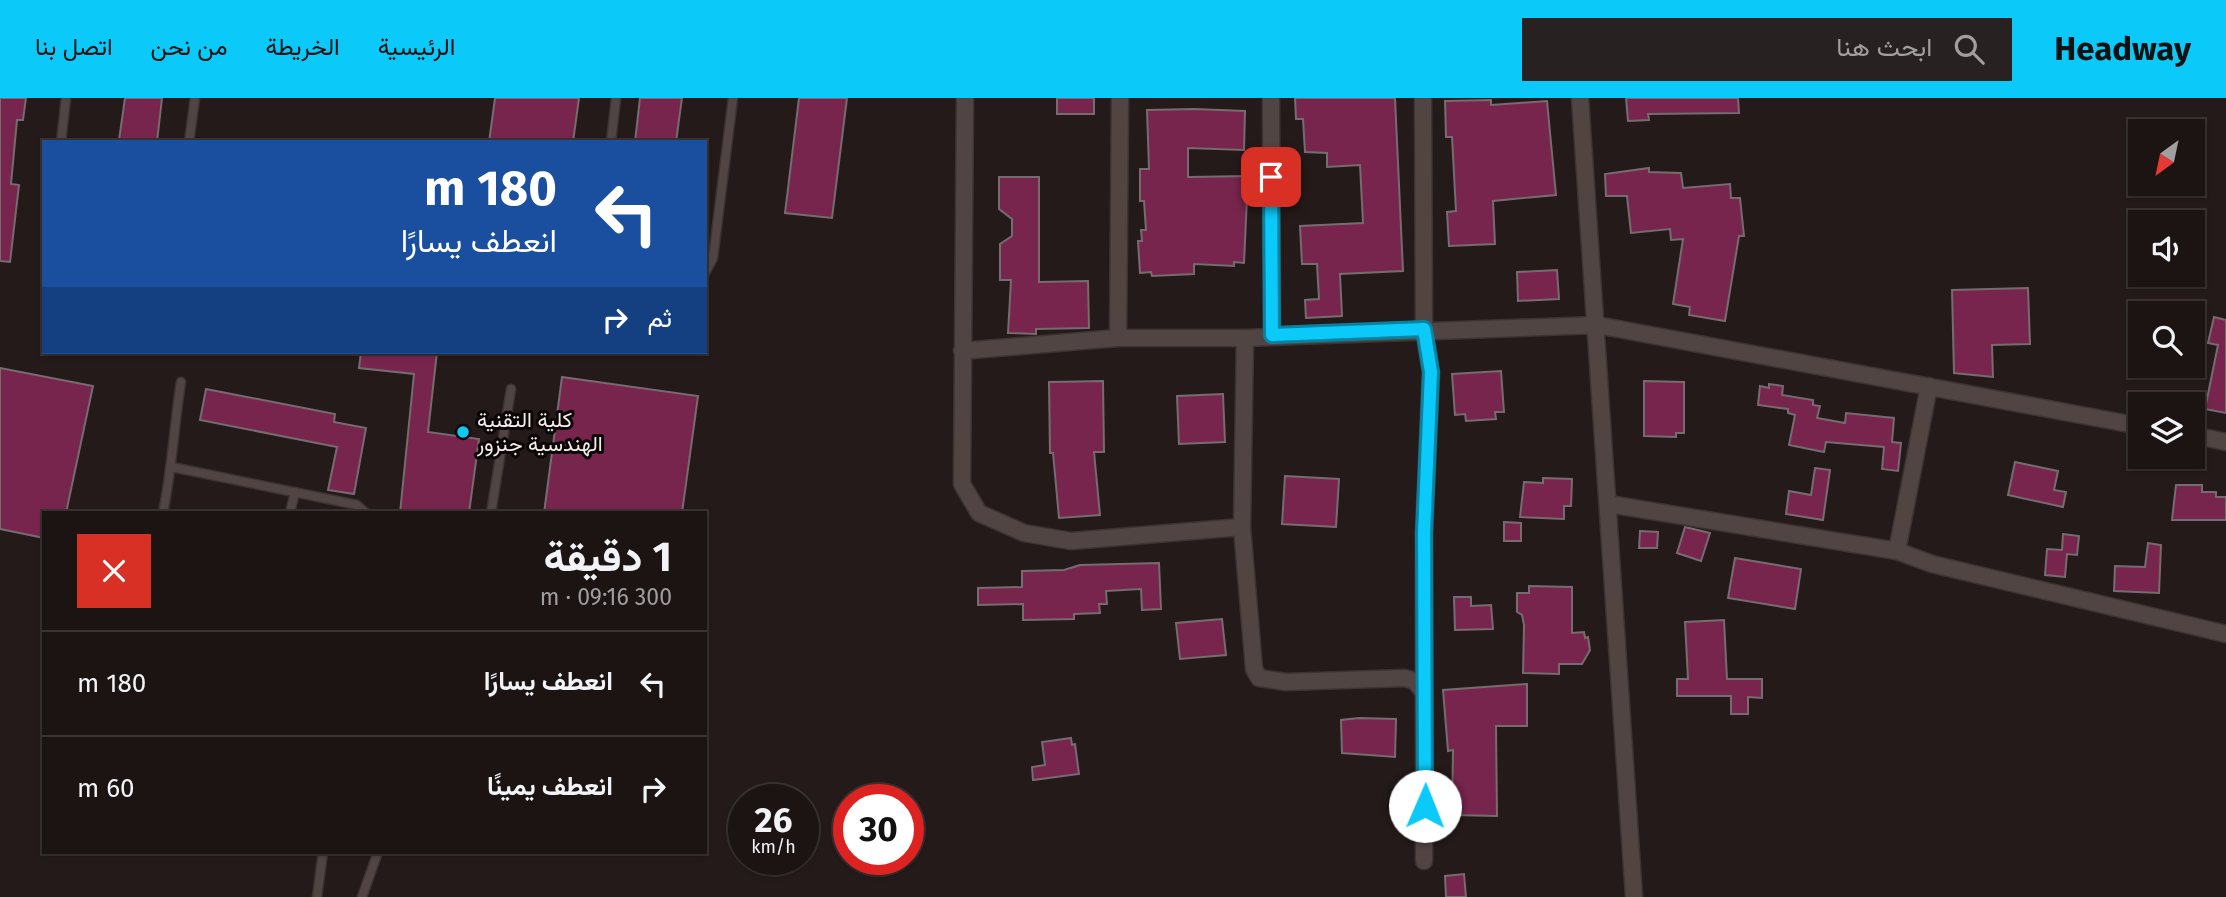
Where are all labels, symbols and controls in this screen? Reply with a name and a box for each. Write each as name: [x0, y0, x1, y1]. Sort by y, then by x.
search box: [1522, 18, 2012, 81]
text: Headway: [2054, 29, 2191, 69]
icon: search: [1950, 30, 1988, 68]
text: ابحث هنا: [1836, 32, 1932, 63]
text: اتصل بنا: [35, 33, 112, 61]
text: من نحن: [150, 33, 227, 61]
text: الخريطة: [265, 33, 340, 61]
text: الرئيسية: [378, 33, 455, 61]
north arrow: [2128, 119, 2205, 196]
map controls: [2128, 119, 2205, 469]
pin: [1241, 147, 1301, 207]
icon: arrive: [1252, 158, 1290, 196]
text: 180 m: [424, 159, 557, 218]
icon: left: [581, 168, 672, 259]
button: sound: [2128, 210, 2205, 287]
text: انعطف يسارًا: [401, 222, 557, 260]
icon: right: [596, 301, 634, 339]
button: search: [2128, 301, 2205, 378]
text: ثم: [648, 303, 672, 334]
button: layers: [2128, 392, 2205, 469]
place label: كلية التقنية الهندسية جنزور: [476, 407, 603, 457]
marker: كلية التقنية الهندسية جنزور: [455, 424, 471, 440]
text: 1 دقيقة: [544, 532, 672, 582]
button: close: [77, 534, 151, 608]
text: 300 m · 09:16: [540, 583, 672, 611]
icon: left: [634, 665, 672, 703]
text: انعطف يسارًا: [484, 666, 613, 697]
text: 180 m: [77, 668, 146, 699]
position arrow: [1388, 769, 1462, 843]
icon: right: [634, 770, 672, 808]
text: انعطف يمينًا: [487, 771, 613, 802]
text: 60 m: [77, 773, 135, 804]
speed limit sign: 30: [833, 784, 924, 875]
text: 26: [755, 799, 792, 841]
text: km/h: [751, 836, 796, 858]

